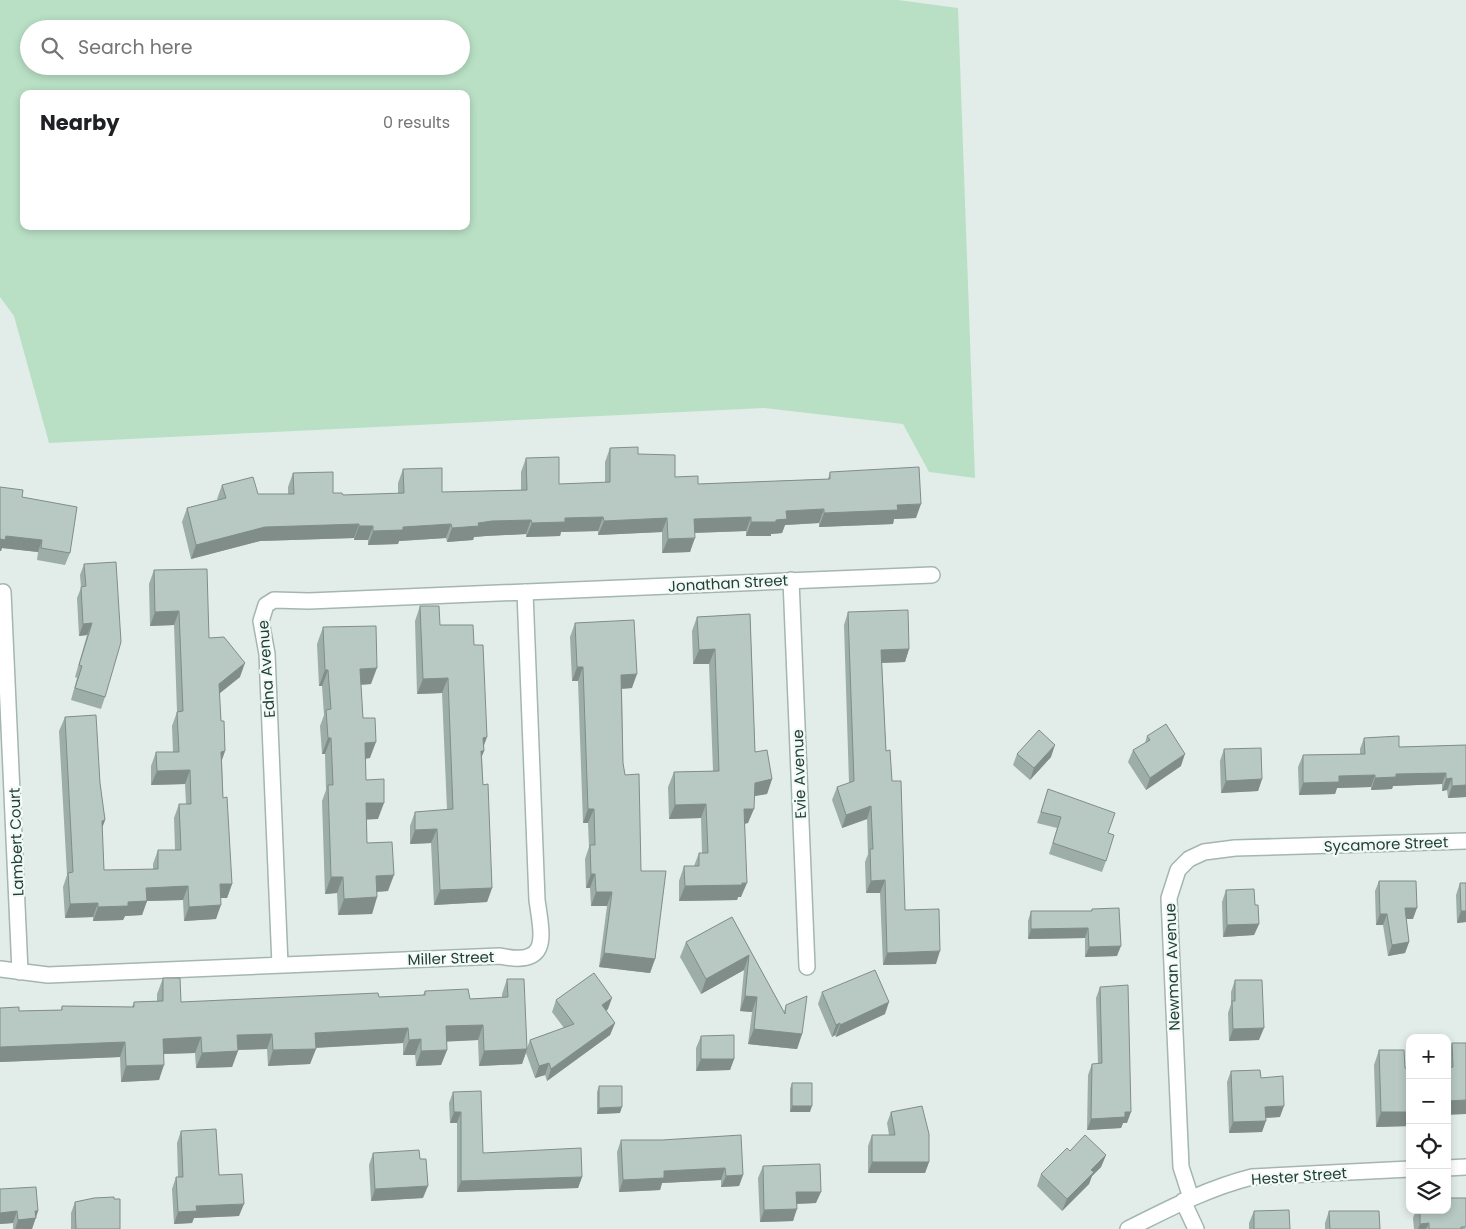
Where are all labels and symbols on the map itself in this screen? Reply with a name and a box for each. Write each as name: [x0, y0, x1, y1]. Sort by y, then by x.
street label: Jonathan Street: [668, 569, 788, 597]
street label: Edna Avenue: [252, 619, 280, 719]
street label: Evie Avenue: [787, 729, 811, 819]
street label: Lambert Court: [4, 787, 28, 897]
street label: Sycamore Street: [1323, 831, 1449, 857]
street label: Newman Avenue: [1159, 903, 1185, 1031]
street label: Miller Street: [407, 946, 495, 970]
street label: Hester Street: [1250, 1162, 1348, 1190]

